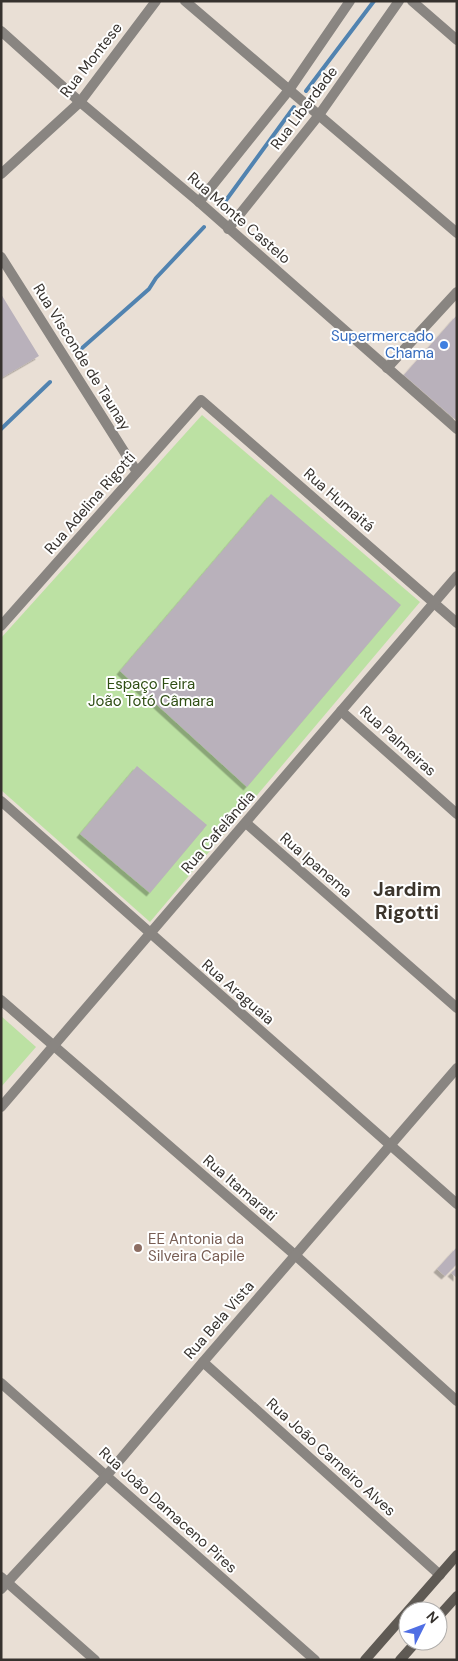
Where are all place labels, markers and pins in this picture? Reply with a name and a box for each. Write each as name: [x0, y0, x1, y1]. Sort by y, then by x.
place label: Supermercado Chama: [331, 326, 434, 363]
marker: Supermercado Chama: [438, 339, 450, 351]
place label: EE Antonia da Silveira Capile: [148, 1229, 245, 1266]
marker: EE Antonia da Silveira Capile: [132, 1242, 144, 1254]

